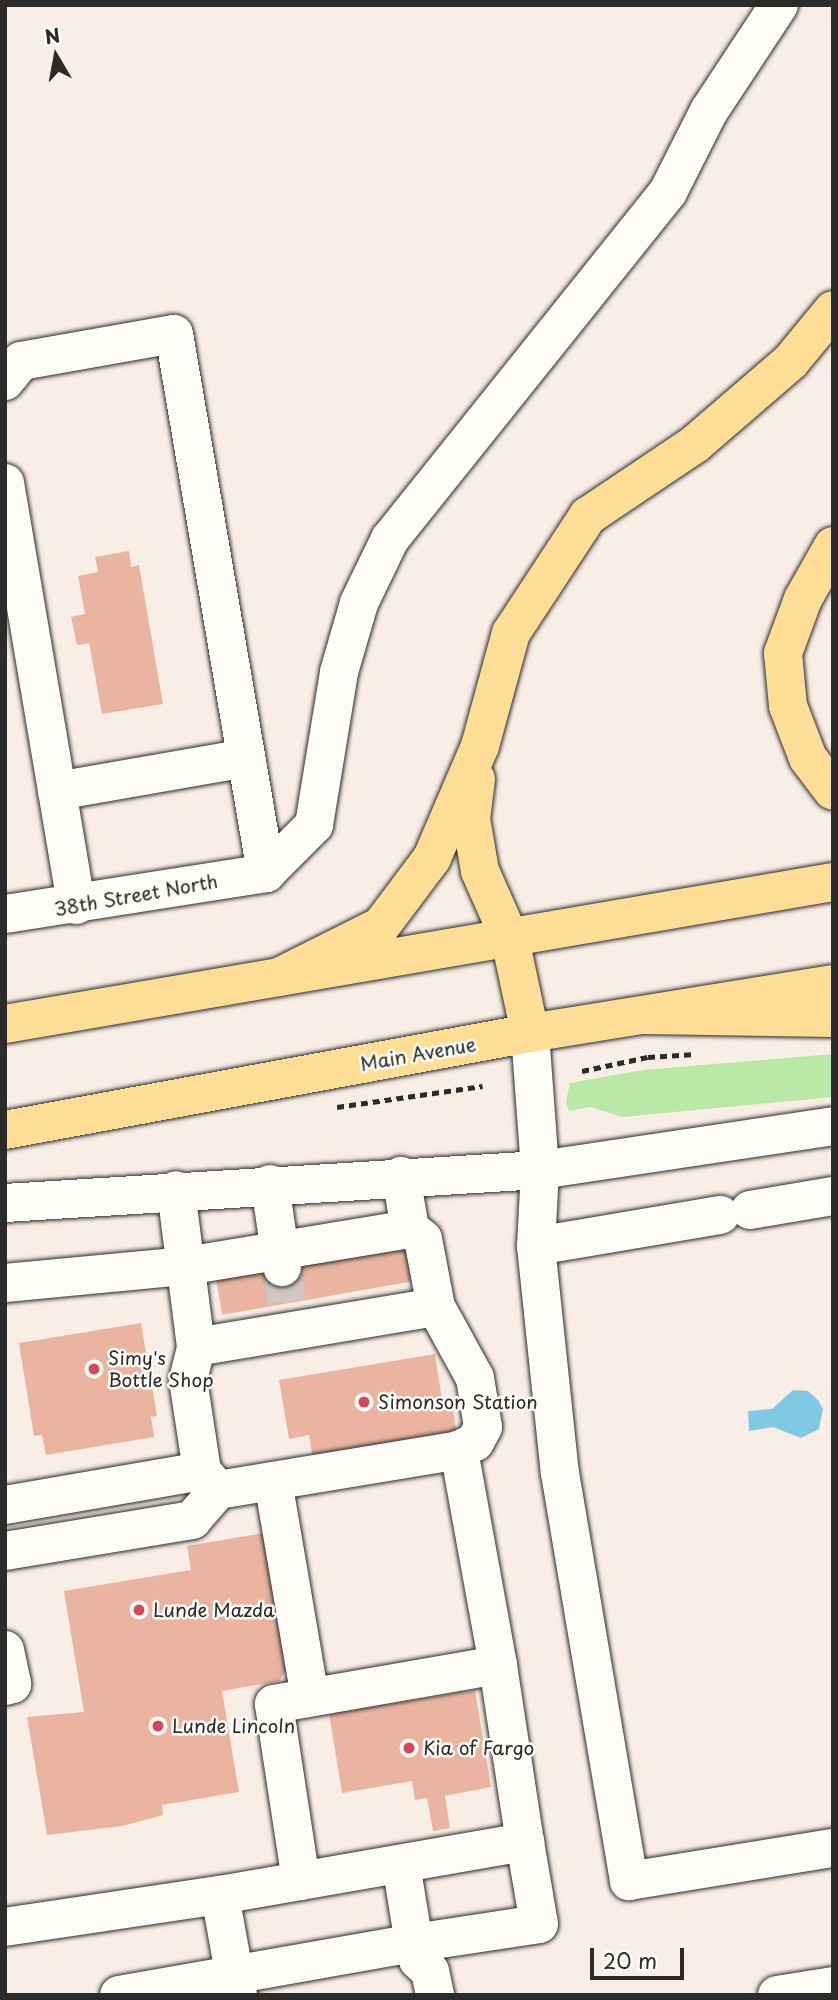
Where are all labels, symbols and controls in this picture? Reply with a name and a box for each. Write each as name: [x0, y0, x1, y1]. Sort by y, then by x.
text: N: [43, 20, 62, 50]
north arrow: [21, 21, 91, 91]
street label: 38th Street North: [53, 869, 219, 921]
street label: Main Avenue: [358, 1033, 478, 1075]
place label: Simy's Bottle Shop: [108, 1347, 215, 1391]
marker: Simy's Bottle Shop: [86, 1361, 102, 1377]
place label: Simonson Station: [378, 1391, 537, 1413]
marker: Simonson Station: [356, 1394, 372, 1410]
place label: Lunde Mazda: [153, 1599, 275, 1621]
marker: Lunde Mazda: [131, 1602, 147, 1618]
place label: Lunde Lincoln: [172, 1715, 296, 1737]
marker: Lunde Lincoln: [150, 1718, 166, 1734]
place label: Kia of Fargo: [423, 1737, 536, 1759]
marker: Kia of Fargo: [401, 1740, 417, 1756]
scale bar: [593, 1934, 688, 1978]
text: 20 m: [603, 1944, 657, 1976]

